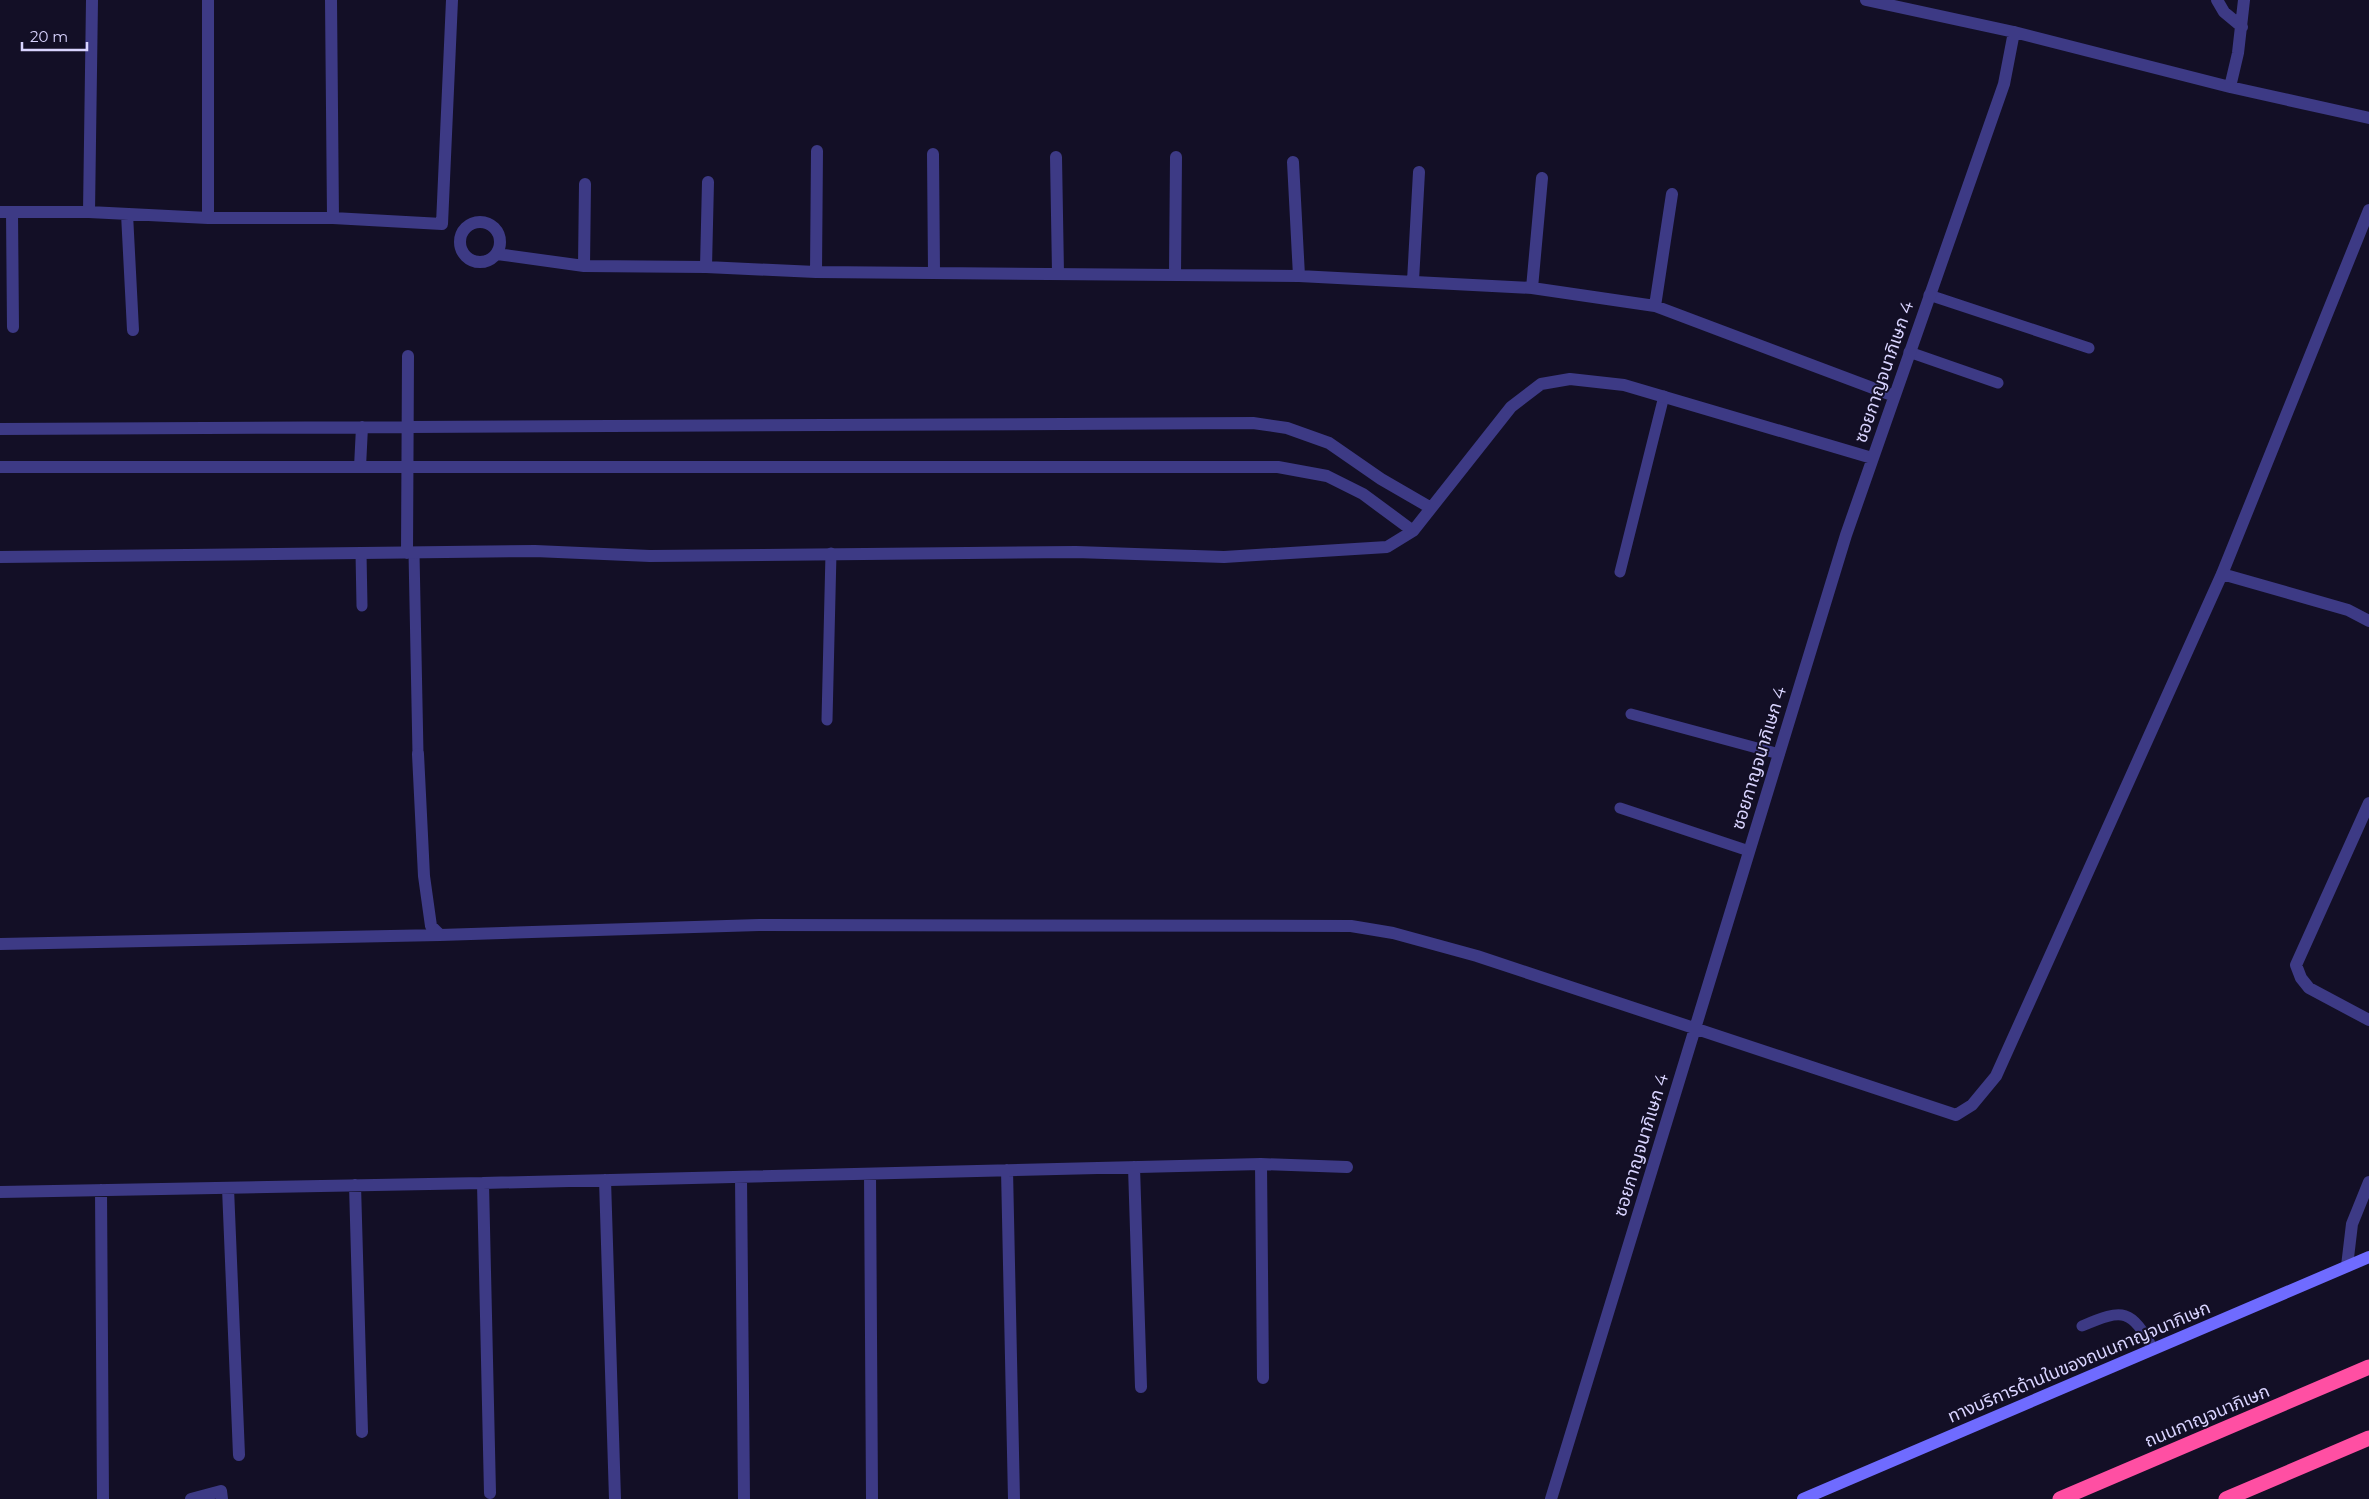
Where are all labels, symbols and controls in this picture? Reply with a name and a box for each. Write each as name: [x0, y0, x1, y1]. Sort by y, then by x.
scale bar: [22, 20, 88, 52]
text: 20 m: [30, 27, 68, 46]
street label: ซอยกาญจนาภิเษก 4: [1849, 298, 1919, 446]
street label: ซอยกาญจนาภิเษก 4: [1727, 684, 1791, 832]
street label: ซอยกาญจนาภิเษก 4: [1609, 1071, 1673, 1219]
street label: ทางบริการด้านในของถนนกาญจนาภิเษก: [1944, 1297, 2214, 1427]
street label: ถนนกาญจนาภิเษก: [2141, 1380, 2273, 1452]

